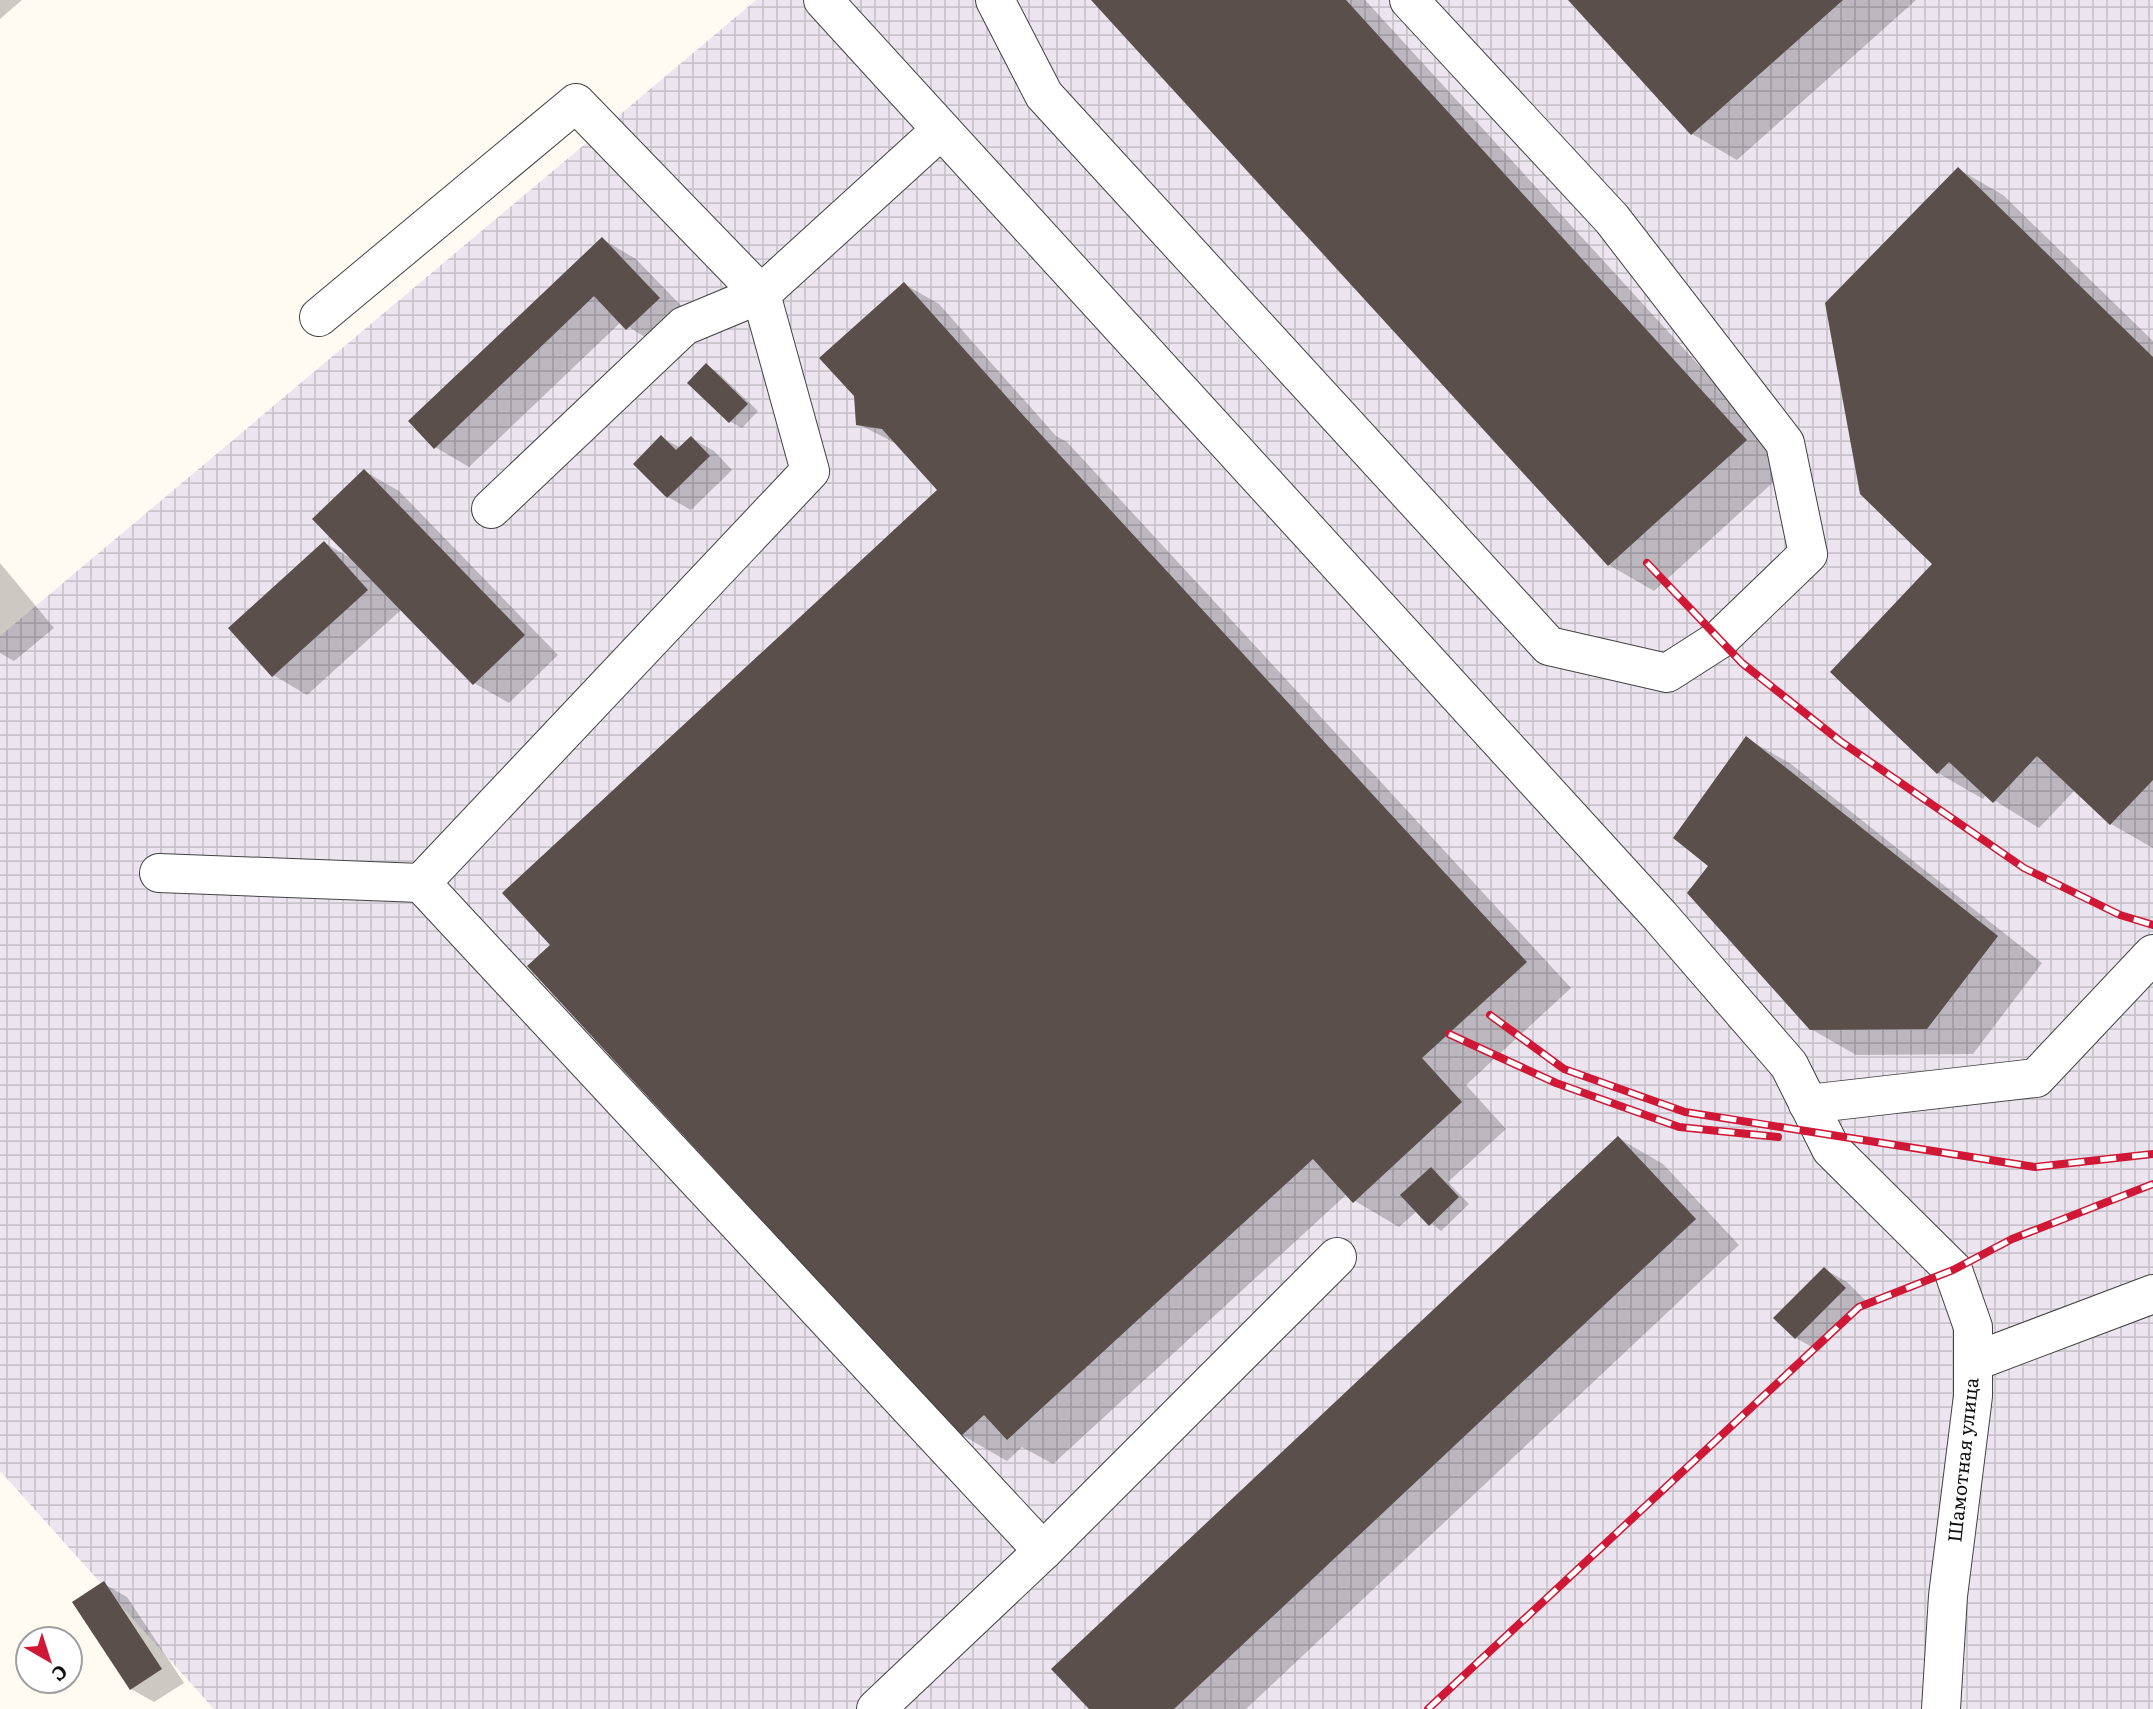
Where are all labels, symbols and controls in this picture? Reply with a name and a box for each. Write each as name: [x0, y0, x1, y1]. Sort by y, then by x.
street label: Шамотная улица: [1939, 1375, 1985, 1544]
north arrow: [14, 1625, 84, 1695]
text: С: [46, 1659, 74, 1689]

